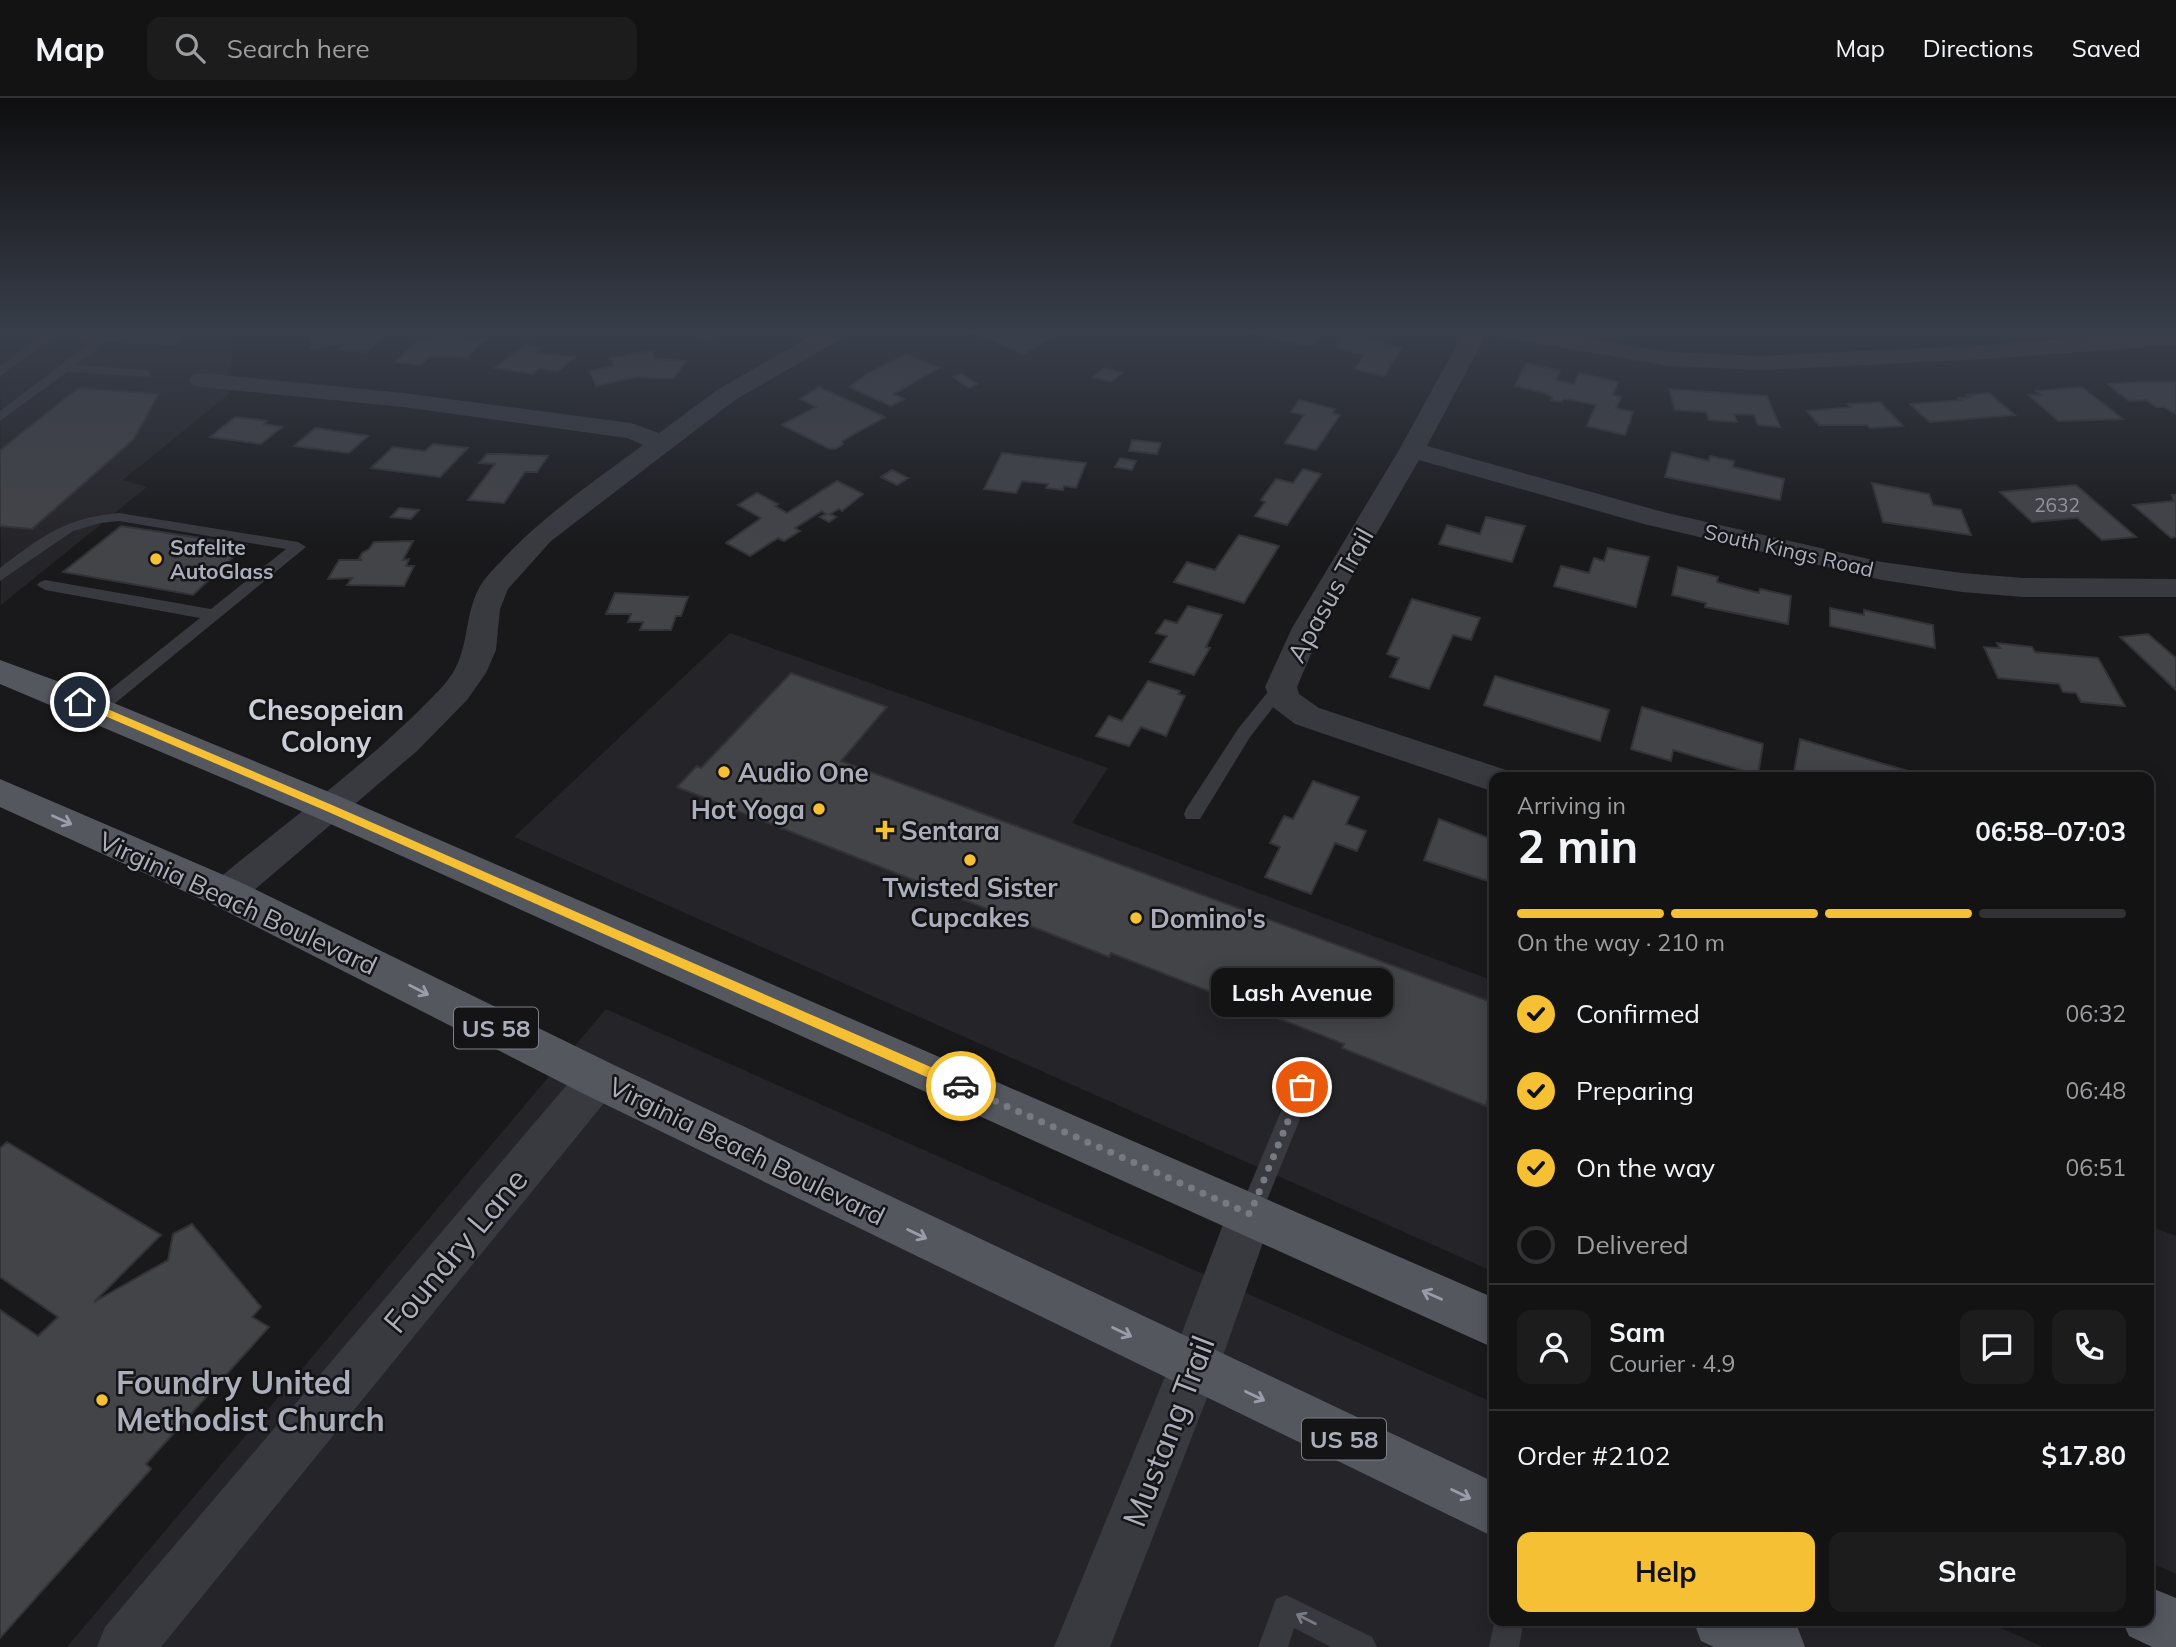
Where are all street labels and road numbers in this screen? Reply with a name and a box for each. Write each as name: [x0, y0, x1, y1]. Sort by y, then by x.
street label: South Kings Road: [1702, 518, 1876, 582]
street label: Apasus Trail: [1279, 522, 1381, 668]
street label: Virginia Beach Boulevard: [94, 824, 382, 982]
road number: US 58: [454, 1008, 538, 1048]
street label: Virginia Beach Boulevard: [603, 1070, 891, 1232]
street label: Foundry Lane: [375, 1159, 535, 1341]
street label: Mustang Trail: [1113, 1330, 1223, 1532]
road number: US 58: [1302, 1419, 1386, 1460]

